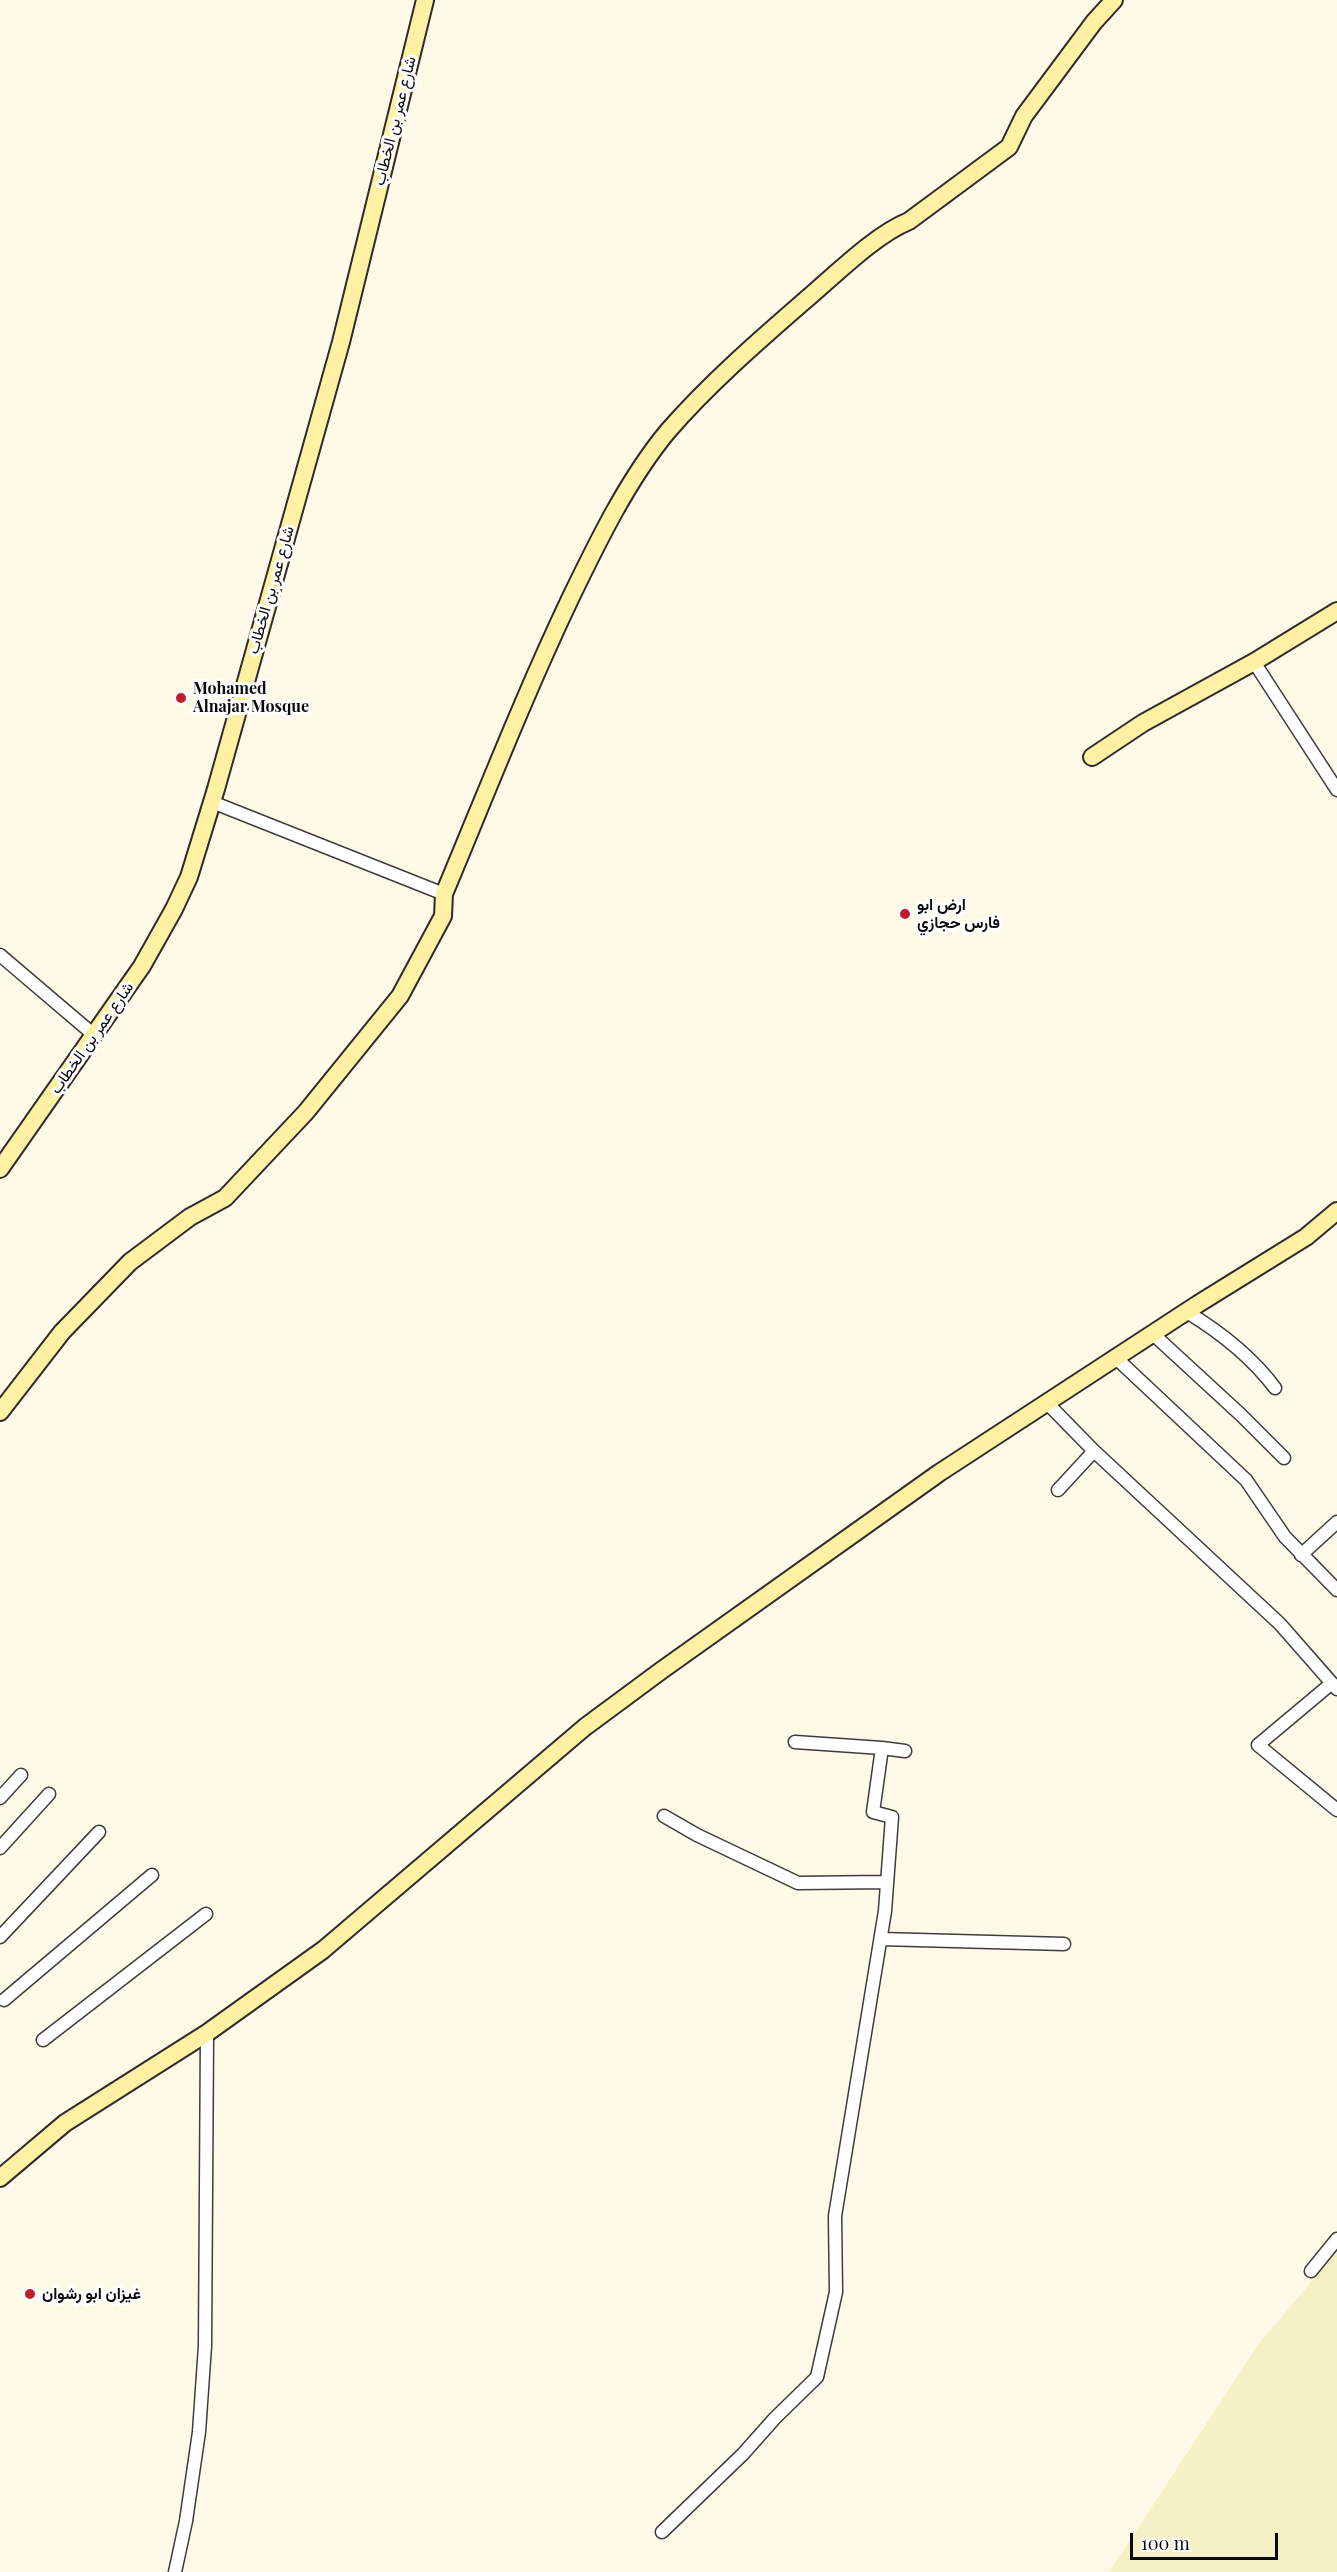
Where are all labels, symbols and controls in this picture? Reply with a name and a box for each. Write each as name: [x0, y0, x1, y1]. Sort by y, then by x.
street label: شارع عمر بن الخطاب: [370, 54, 420, 188]
street label: شارع عمر بن الخطاب: [244, 524, 298, 656]
place label: Mohamed Alnajar Mosque: [193, 679, 309, 717]
marker: Mohamed Alnajar Mosque: [174, 691, 188, 705]
place label: ارض ابو فارس حجازي: [917, 895, 1000, 933]
marker: ارض ابو فارس حجازي: [898, 907, 912, 921]
street label: شارع عمر بن الخطاب: [46, 978, 138, 1098]
place label: غيزان ابو رشوان: [42, 2284, 141, 2304]
marker: غيزان ابو رشوان: [23, 2287, 37, 2301]
scale bar: [1133, 2521, 1282, 2559]
text: 100 m: [1141, 2531, 1190, 2555]

